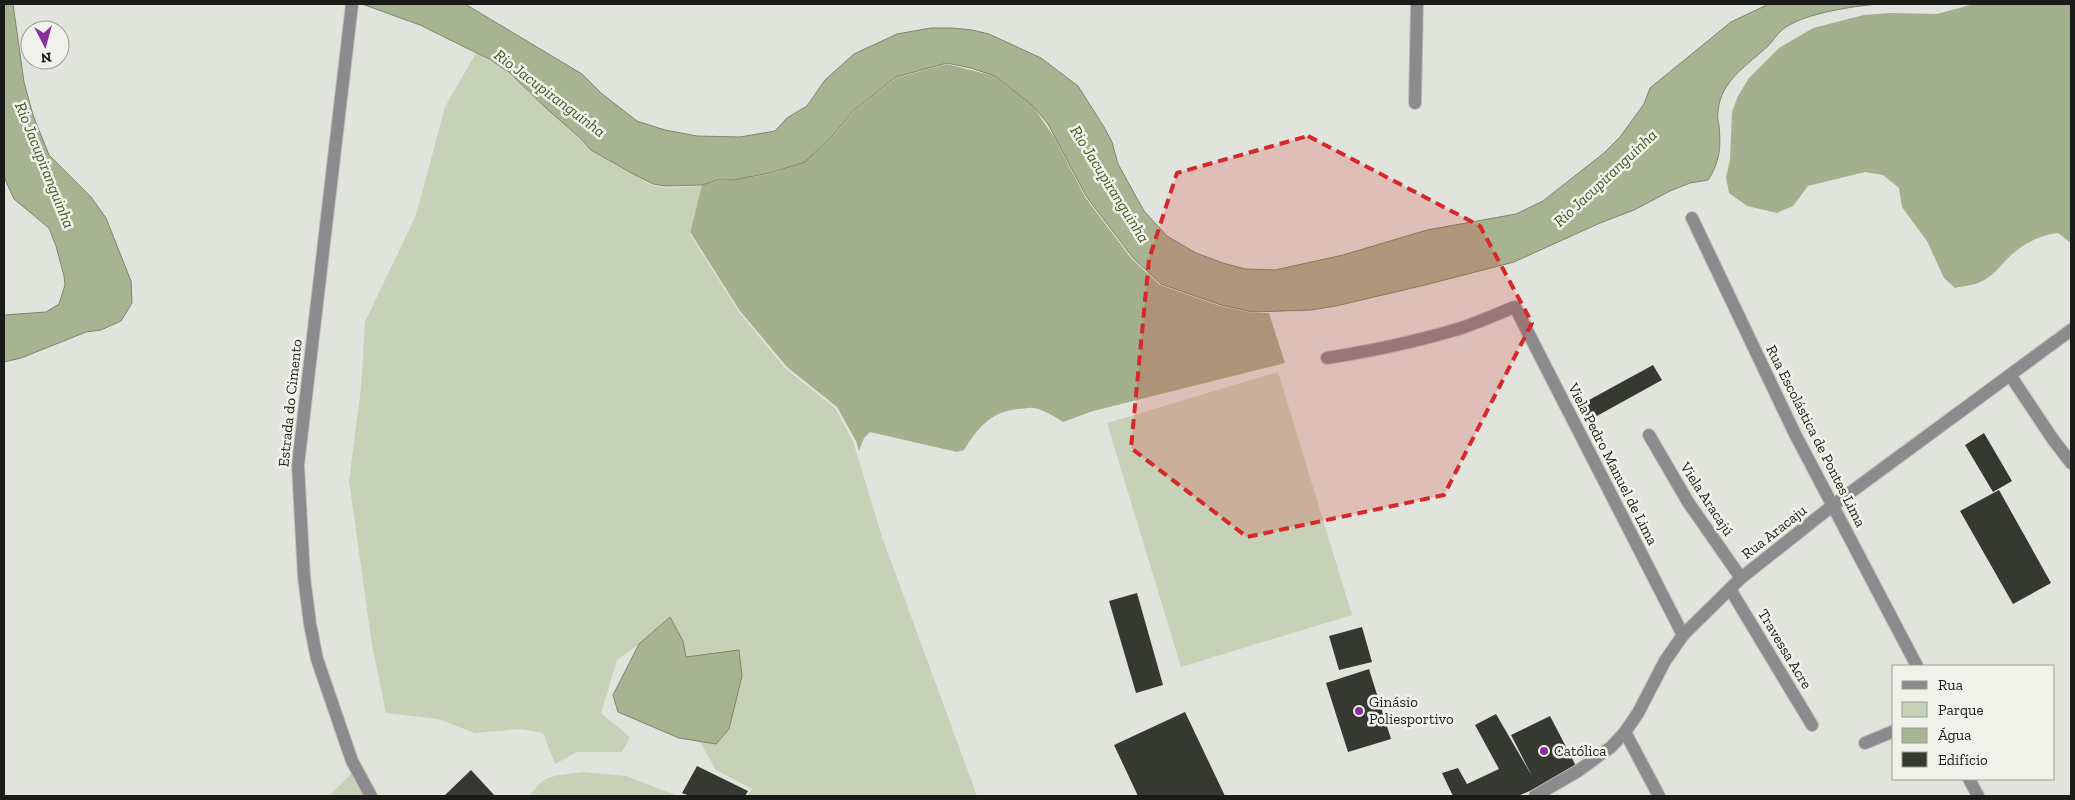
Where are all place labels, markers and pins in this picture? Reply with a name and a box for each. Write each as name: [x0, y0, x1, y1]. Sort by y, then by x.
place label: Ginásio Poliesportivo: [1369, 693, 1454, 728]
marker: Ginásio Poliesportivo: [1353, 705, 1365, 717]
place label: Católica: [1554, 742, 1607, 760]
marker: Católica: [1538, 745, 1550, 757]

